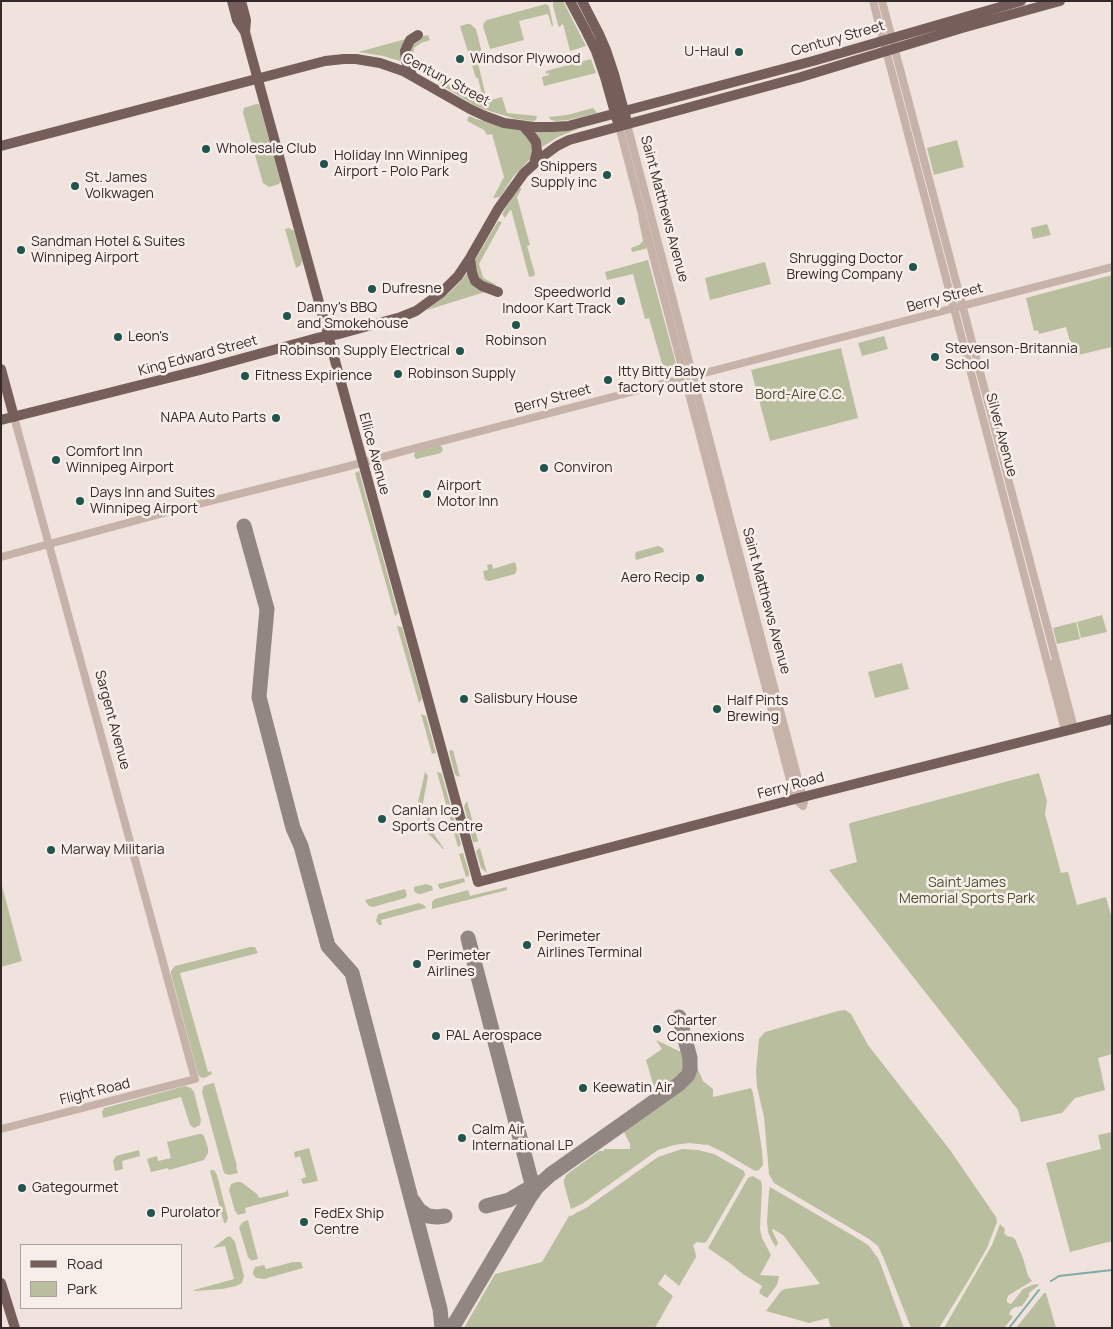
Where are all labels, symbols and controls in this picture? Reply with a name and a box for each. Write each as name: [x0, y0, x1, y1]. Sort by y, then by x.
street label: Century Street: [789, 18, 887, 60]
place label: U-Haul: [684, 44, 729, 60]
marker: U-Haul: [733, 46, 745, 58]
street label: Century Street: [399, 50, 493, 110]
place label: Windsor Plywood: [470, 51, 581, 67]
marker: Windsor Plywood: [454, 53, 466, 65]
street label: Saint Matthews Avenue: [636, 134, 692, 284]
place label: Wholesale Club: [216, 141, 316, 157]
marker: Wholesale Club: [200, 143, 212, 155]
place label: Holiday Inn Winnipeg Airport - Polo Park: [334, 148, 468, 180]
marker: Holiday Inn Winnipeg Airport - Polo Park: [318, 158, 330, 170]
place label: Shippers Supply inc: [531, 159, 597, 192]
marker: Shippers Supply inc: [601, 169, 613, 181]
place label: St. James Volkwagen: [85, 170, 154, 202]
marker: St. James Volkwagen: [69, 180, 81, 192]
place label: Sandman Hotel & Suites Winnipeg Airport: [31, 234, 185, 266]
marker: Sandman Hotel & Suites Winnipeg Airport: [15, 244, 27, 256]
place label: Shrugging Doctor Brewing Company: [787, 251, 903, 284]
marker: Shrugging Doctor Brewing Company: [907, 261, 919, 273]
street label: Berry Street: [905, 280, 985, 316]
place label: Dufresne: [382, 281, 442, 297]
marker: Dufresne: [366, 283, 378, 295]
place label: Speedworld Indoor Kart Track: [502, 285, 611, 318]
marker: Speedworld Indoor Kart Track: [615, 295, 627, 307]
place label: Danny's BBQ and Smokehouse: [297, 300, 408, 332]
marker: Danny's BBQ and Smokehouse: [281, 310, 293, 322]
marker: Robinson: [510, 319, 522, 331]
place label: Leon's: [128, 329, 169, 345]
marker: Leon's: [112, 331, 124, 343]
street label: King Edward Street: [137, 332, 259, 380]
place label: Robinson: [486, 333, 546, 349]
place label: Stevenson-Britannia School: [945, 341, 1078, 374]
place label: Robinson Supply Electrical: [279, 343, 450, 359]
marker: Robinson Supply Electrical: [454, 345, 466, 357]
marker: Stevenson-Britannia School: [929, 351, 941, 363]
place label: Itty Bitty Baby factory outlet store: [618, 364, 743, 397]
place label: Robinson Supply: [408, 366, 516, 382]
place label: Fitness Expirience: [255, 368, 372, 384]
marker: Robinson Supply: [392, 368, 404, 380]
marker: Fitness Expirience: [239, 370, 251, 382]
marker: Itty Bitty Baby factory outlet store: [602, 374, 614, 386]
street label: Berry Street: [513, 381, 593, 417]
park label: Bord-Aire C.C.: [755, 387, 845, 403]
street label: Silver Avenue: [982, 391, 1020, 479]
place label: NAPA Auto Parts: [161, 410, 266, 426]
street label: Ellice Avenue: [355, 411, 393, 497]
marker: NAPA Auto Parts: [270, 412, 282, 424]
place label: Comfort Inn Winnipeg Airport: [66, 444, 174, 477]
marker: Comfort Inn Winnipeg Airport: [50, 454, 62, 466]
place label: Conviron: [554, 460, 612, 476]
marker: Conviron: [538, 462, 550, 474]
place label: Airport Motor Inn: [437, 478, 498, 511]
place label: Days Inn and Suites Winnipeg Airport: [90, 485, 215, 518]
marker: Airport Motor Inn: [421, 488, 433, 500]
marker: Days Inn and Suites Winnipeg Airport: [74, 495, 86, 507]
street label: Saint Matthews Avenue: [738, 526, 794, 676]
place label: Aero Recip: [621, 570, 690, 586]
marker: Aero Recip: [694, 572, 706, 584]
street label: Sargent Avenue: [91, 669, 133, 771]
place label: Salisbury House: [474, 691, 578, 707]
marker: Salisbury House: [458, 693, 470, 705]
place label: Half Pints Brewing: [727, 693, 788, 726]
marker: Half Pints Brewing: [711, 703, 723, 715]
street label: Ferry Road: [756, 769, 826, 803]
place label: Canlan Ice Sports Centre: [392, 803, 483, 836]
marker: Canlan Ice Sports Centre: [376, 813, 388, 825]
place label: Marway Militaria: [61, 842, 165, 858]
marker: Marway Militaria: [45, 844, 57, 856]
park label: Saint James Memorial Sports Park: [899, 875, 1035, 908]
place label: Perimeter Airlines Terminal: [537, 929, 642, 962]
marker: Perimeter Airlines Terminal: [521, 939, 533, 951]
place label: Perimeter Airlines: [427, 948, 490, 980]
marker: Perimeter Airlines: [411, 958, 423, 970]
place label: Charter Connexions: [667, 1013, 744, 1046]
marker: Charter Connexions: [651, 1023, 663, 1035]
place label: PAL Aerospace: [446, 1028, 542, 1044]
marker: PAL Aerospace: [430, 1030, 442, 1042]
street label: Flight Road: [58, 1075, 132, 1109]
place label: Keewatin Air: [593, 1080, 672, 1096]
marker: Keewatin Air: [577, 1082, 589, 1094]
place label: Calm Air International LP: [472, 1122, 573, 1154]
marker: Calm Air International LP: [456, 1132, 468, 1144]
place label: Gategourmet: [32, 1180, 119, 1196]
marker: Gategourmet: [16, 1182, 28, 1194]
place label: Purolator: [161, 1205, 221, 1221]
place label: FedEx Ship Centre: [314, 1206, 384, 1238]
marker: Purolator: [145, 1207, 157, 1219]
marker: FedEx Ship Centre: [298, 1216, 310, 1228]
legend: [20, 1244, 182, 1309]
text: Road: [67, 1253, 103, 1274]
text: Park: [67, 1278, 97, 1299]

